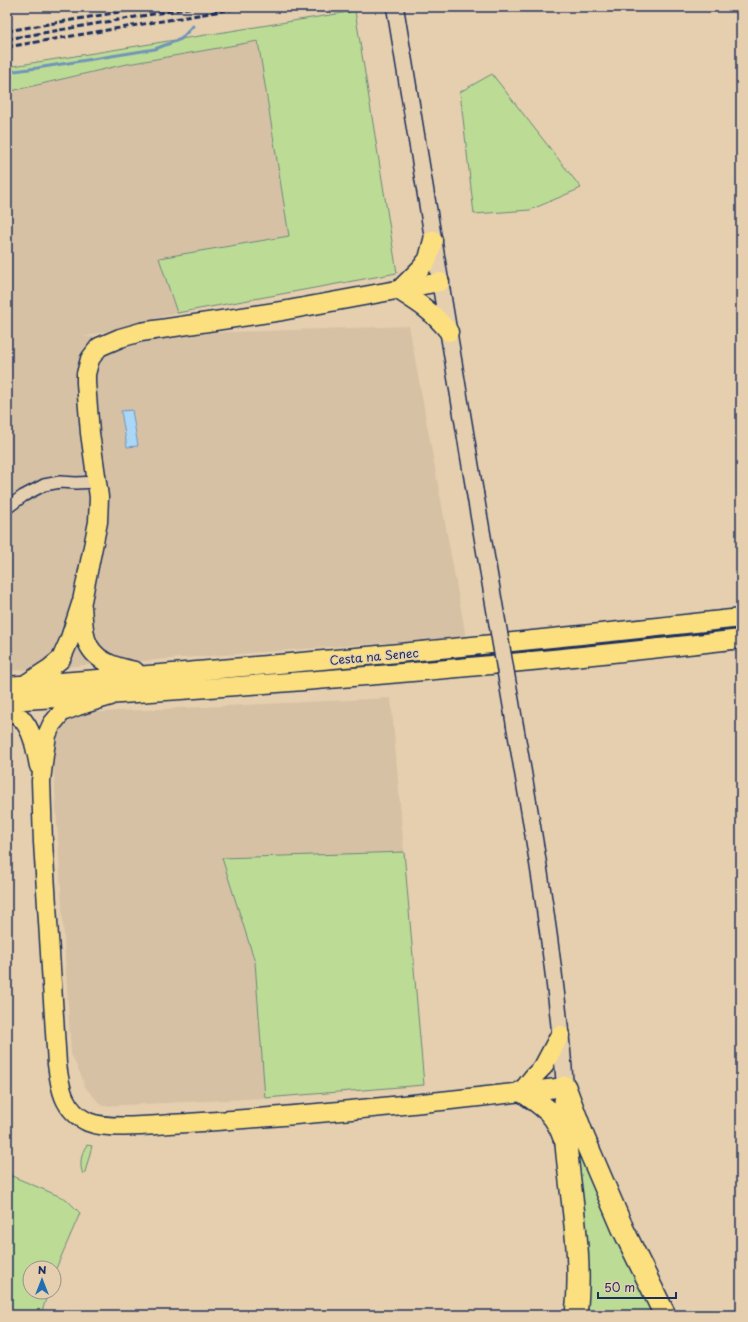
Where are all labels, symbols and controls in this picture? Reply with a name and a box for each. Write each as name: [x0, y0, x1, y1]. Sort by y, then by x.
street label: Cesta na Senec: [329, 643, 419, 669]
north arrow: [22, 1260, 62, 1300]
text: N: [38, 1261, 47, 1278]
scale bar: [598, 1274, 676, 1300]
text: 50 m: [604, 1278, 635, 1296]

